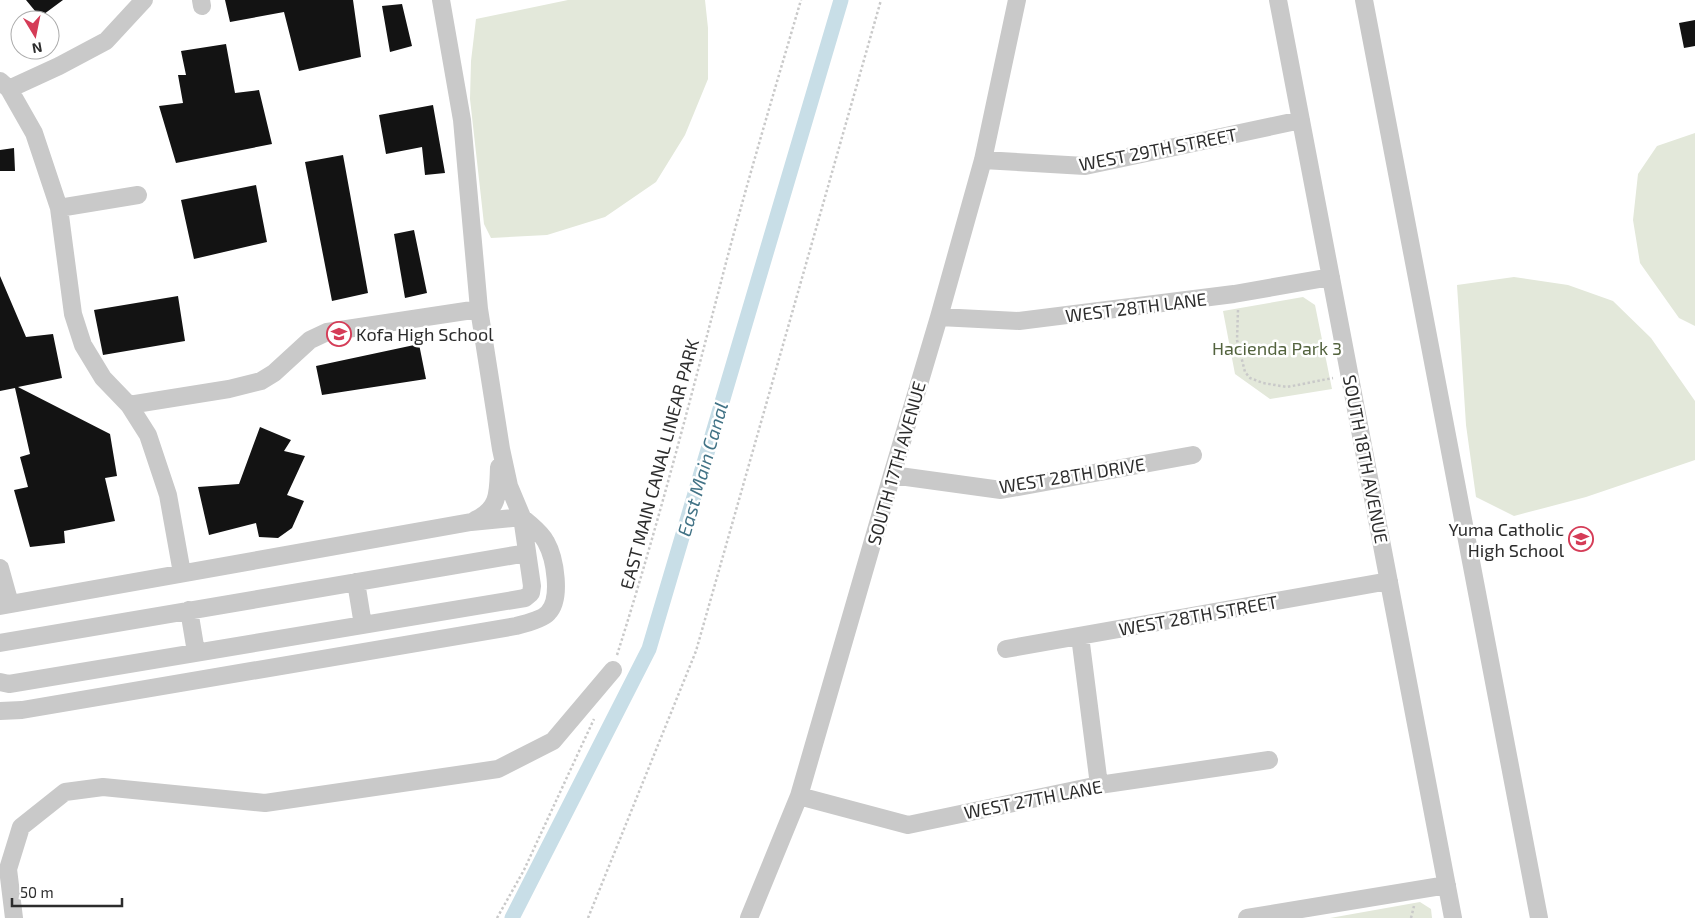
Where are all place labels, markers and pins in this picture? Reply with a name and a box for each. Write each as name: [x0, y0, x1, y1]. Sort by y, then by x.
school or university icon: Kofa High School: [326, 321, 352, 347]
place label: Kofa High School: [356, 323, 494, 345]
place label: Yuma Catholic High School: [1449, 518, 1565, 561]
school or university icon: Yuma Catholic High School: [1568, 526, 1594, 552]

